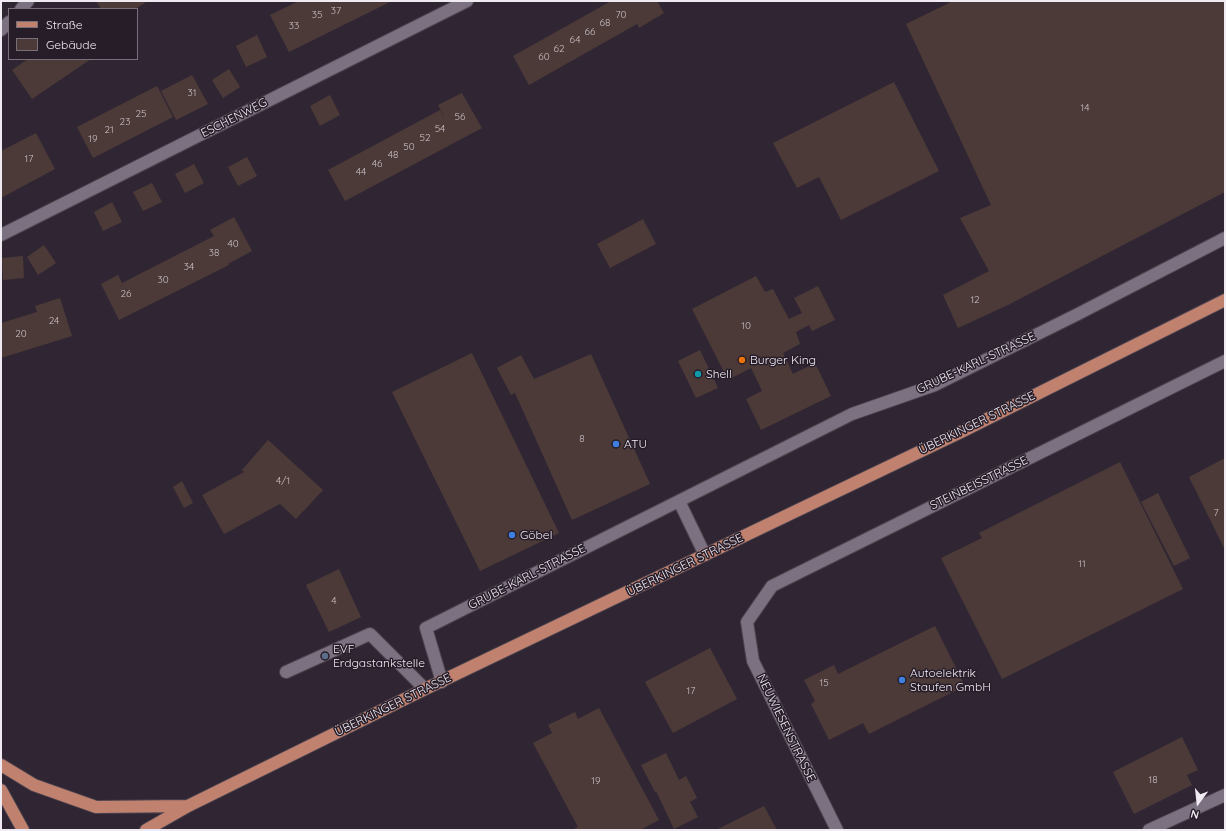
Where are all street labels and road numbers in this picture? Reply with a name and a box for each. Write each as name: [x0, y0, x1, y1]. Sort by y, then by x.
street label: ESCHENWEG: [199, 95, 269, 141]
street label: GRUBE-KARL-STRASSE: [914, 329, 1038, 397]
street label: ÜBERKINGER STRASSE: [916, 389, 1038, 457]
street label: STEINBEISSTRASSE: [928, 453, 1030, 513]
street label: ÜBERKINGER STRASSE: [624, 531, 746, 599]
street label: GRUBE-KARL-STRASSE: [466, 541, 588, 613]
street label: ÜBERKINGER STRASSE: [332, 671, 454, 739]
street label: NEUWIESENSTRASSE: [754, 672, 818, 784]

